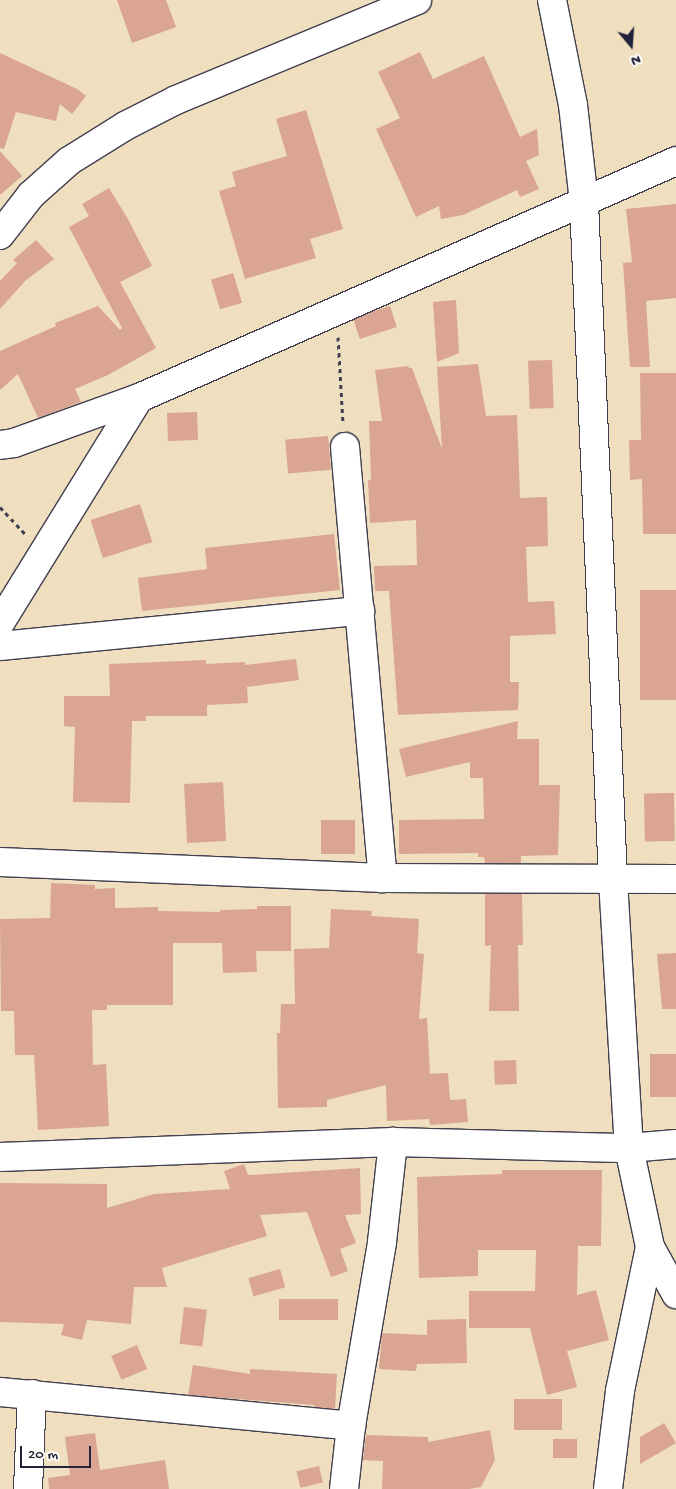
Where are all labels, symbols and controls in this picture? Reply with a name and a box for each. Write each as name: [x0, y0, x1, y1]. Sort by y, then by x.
north arrow: [606, 20, 656, 70]
text: N: [629, 50, 643, 69]
scale bar: [22, 1436, 94, 1468]
text: 20 m: [28, 1446, 58, 1464]

